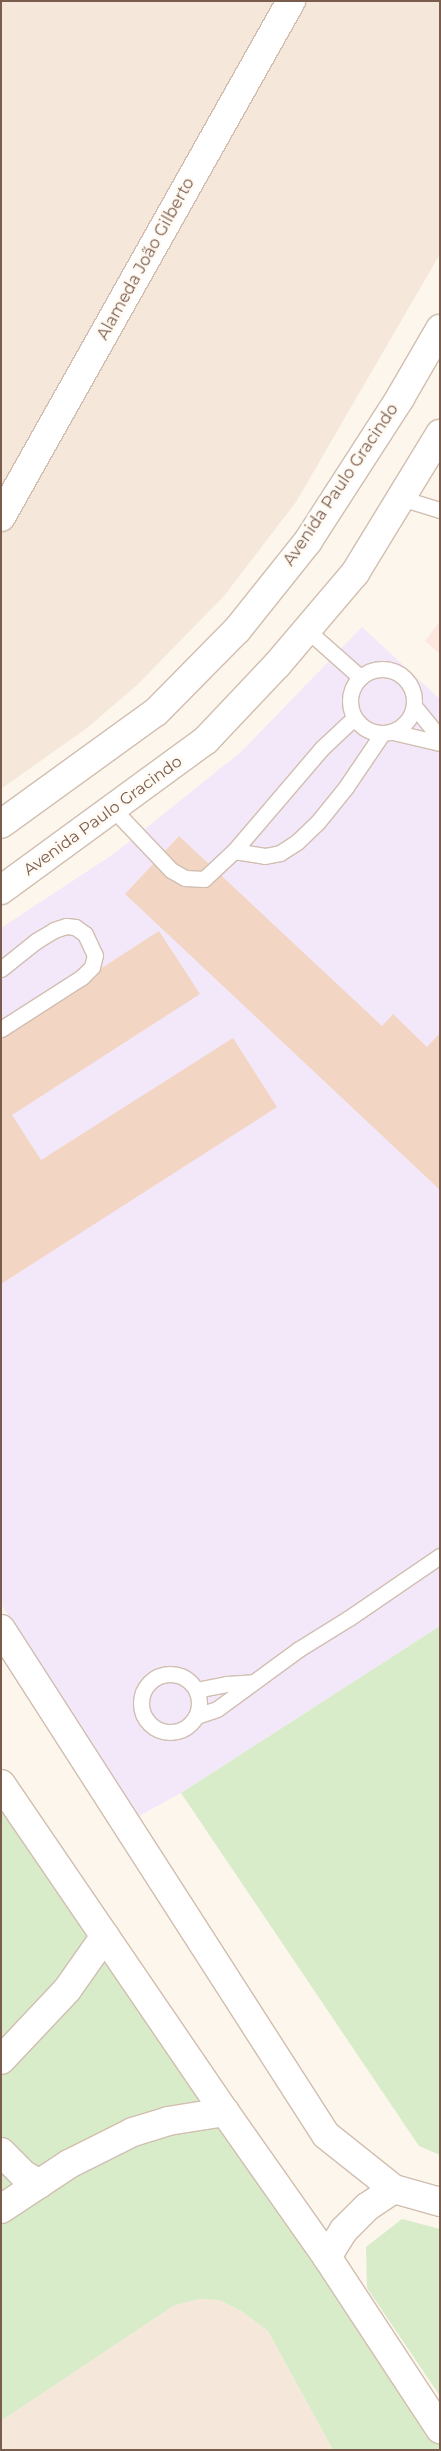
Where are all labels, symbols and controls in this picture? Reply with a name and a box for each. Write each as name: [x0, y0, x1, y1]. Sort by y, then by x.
street label: Alameda João Gilberto: [93, 175, 199, 343]
street label: Avenida Paulo Gracindo: [280, 400, 402, 570]
street label: Avenida Paulo Gracindo: [20, 752, 186, 880]

